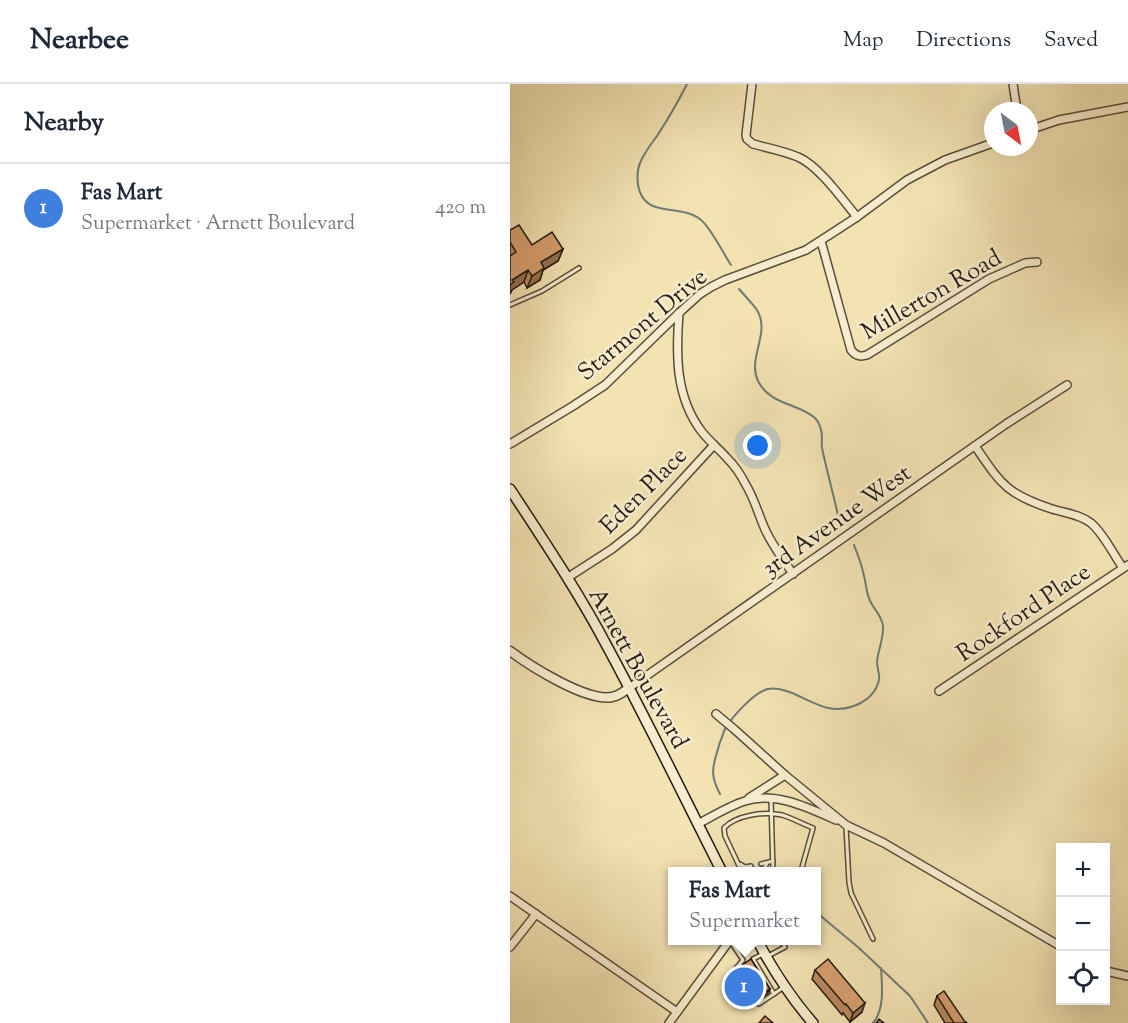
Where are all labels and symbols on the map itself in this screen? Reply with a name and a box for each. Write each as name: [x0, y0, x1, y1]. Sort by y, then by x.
north arrow: [984, 102, 1038, 156]
street label: Millerton Road: [856, 242, 1009, 350]
street label: Starmont Drive: [571, 261, 715, 390]
your location: [743, 431, 772, 460]
street label: Eden Place: [593, 440, 696, 543]
street label: 3rd Avenue West: [755, 457, 919, 586]
street label: Rockford Place: [950, 556, 1098, 671]
street label: Arnett Boulevard: [579, 582, 696, 756]
pin: 1: [724, 964, 764, 1010]

